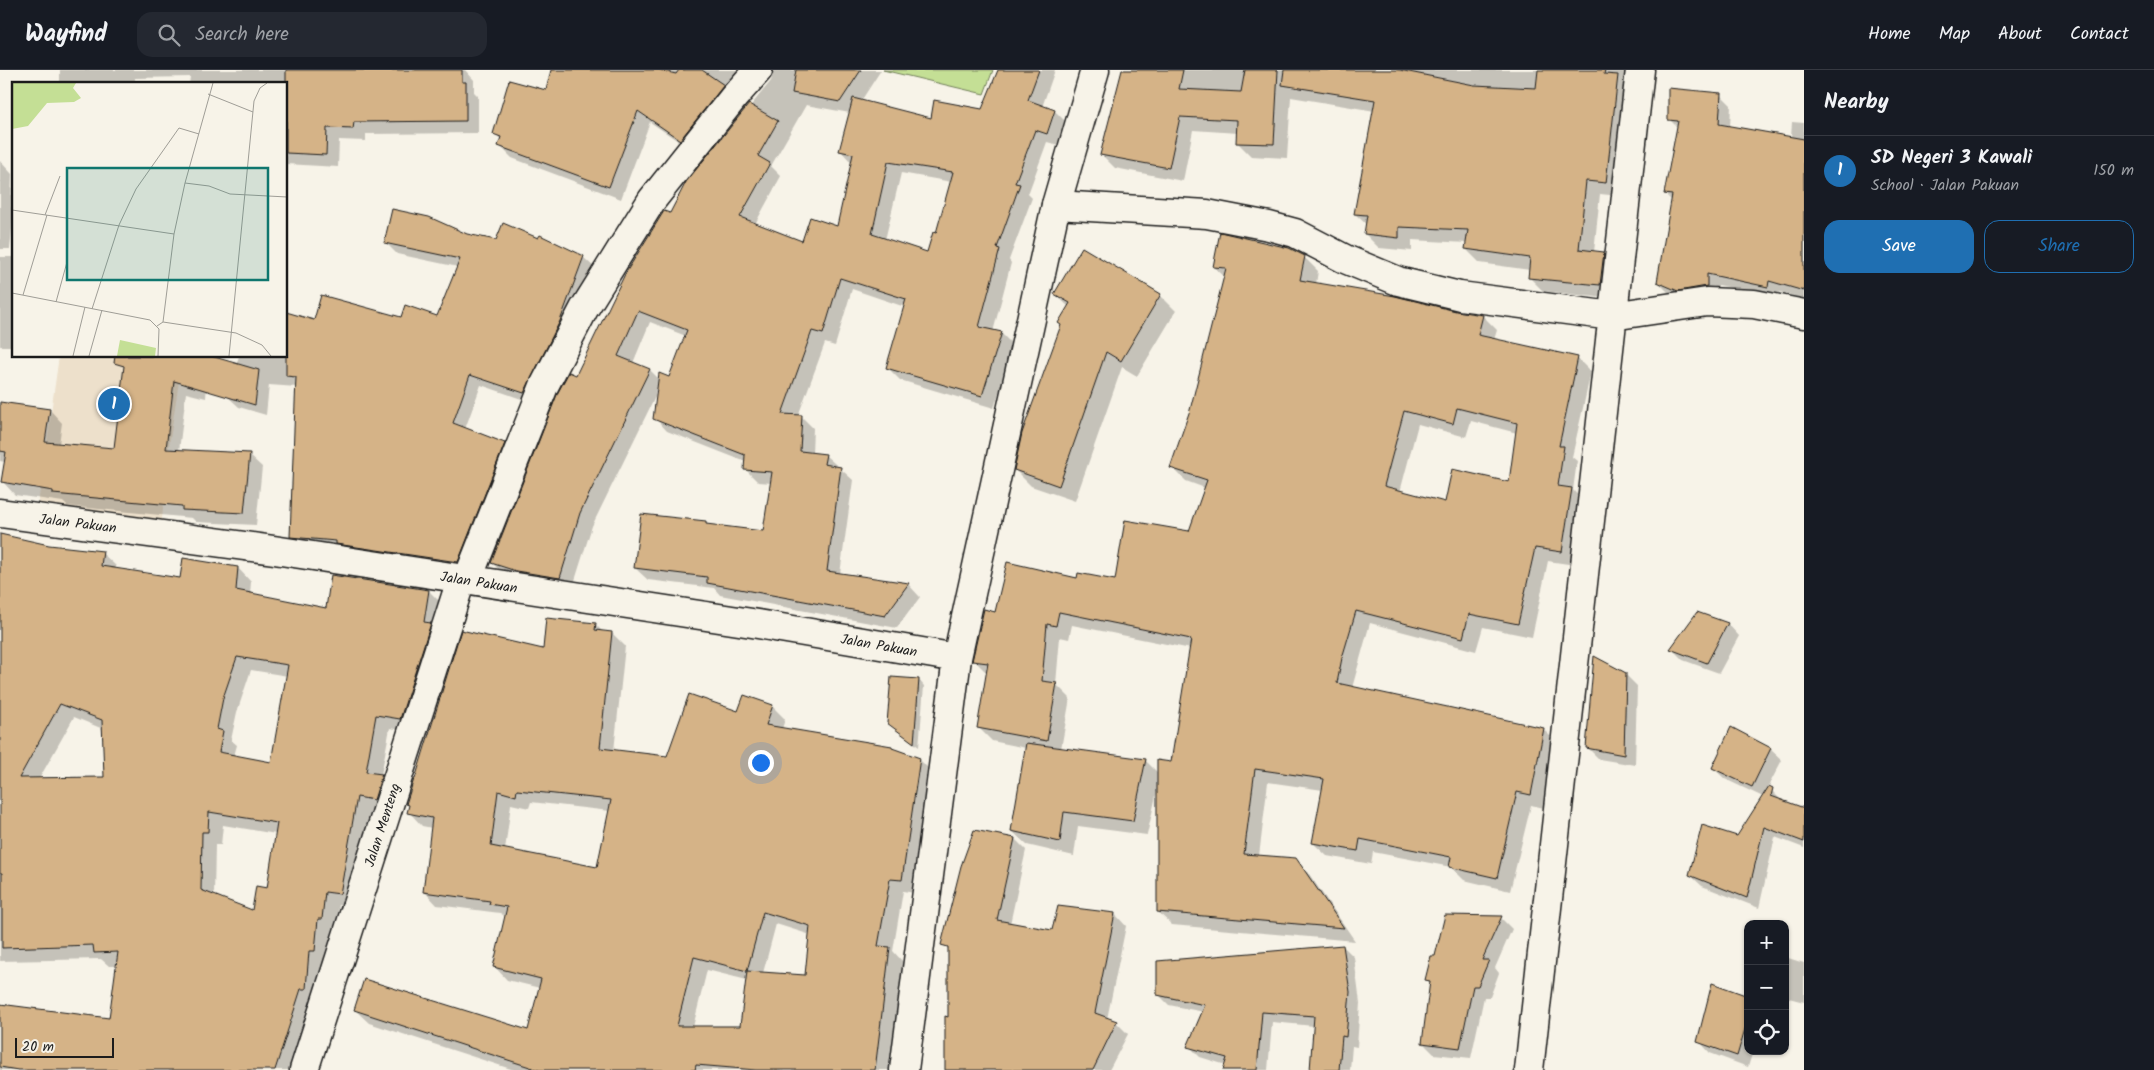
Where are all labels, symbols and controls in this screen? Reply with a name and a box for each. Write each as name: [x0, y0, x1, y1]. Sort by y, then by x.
search box: [137, 12, 487, 57]
text: Wayfind: [25, 15, 107, 54]
text: Search here: [195, 20, 289, 50]
text: Home: [1868, 20, 1911, 49]
text: Map: [1939, 20, 1970, 49]
text: About: [1998, 20, 2042, 49]
text: Contact: [2070, 20, 2129, 49]
icon: search: [155, 21, 183, 49]
inset map: [12, 82, 288, 358]
text: Nearby: [1824, 86, 1889, 119]
text: SD Negeri 3 Kawali: [1871, 143, 2032, 173]
text: 1: [1838, 158, 1842, 183]
text: 150 m: [2093, 158, 2134, 183]
text: School · Jalan Pakuan: [1871, 173, 2019, 198]
button: Save: [1824, 220, 1974, 273]
button: Share: [1984, 220, 2134, 273]
pin: 1: [98, 385, 130, 423]
street label: Jalan Pakuan: [38, 508, 118, 540]
street label: Jalan Pakuan: [439, 566, 519, 600]
street label: Jalan Pakuan: [839, 628, 919, 664]
your location: [748, 750, 774, 776]
street label: Jalan Menteng: [359, 781, 407, 870]
map controls: [1744, 920, 1789, 1055]
button: +: [1744, 920, 1789, 965]
button: −: [1744, 965, 1789, 1010]
button: locate: [1744, 1010, 1789, 1055]
scale bar: [15, 1035, 114, 1058]
text: 20 m: [22, 1036, 54, 1058]

